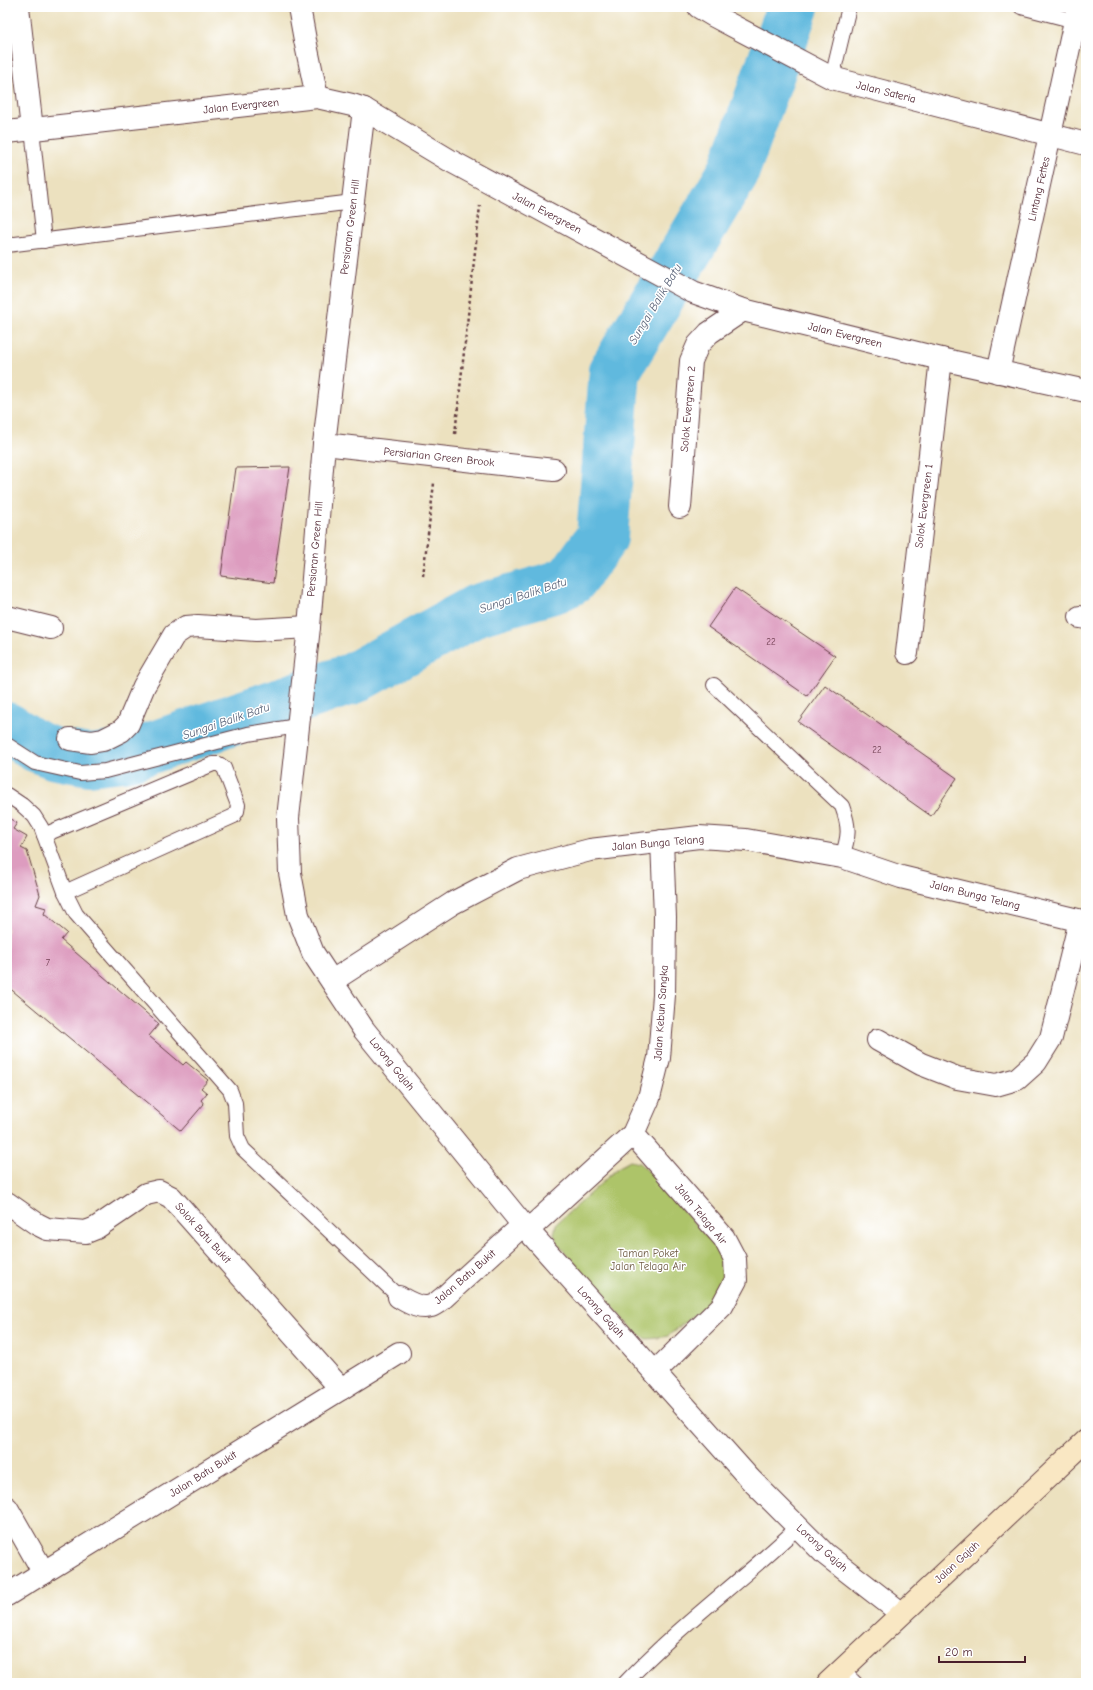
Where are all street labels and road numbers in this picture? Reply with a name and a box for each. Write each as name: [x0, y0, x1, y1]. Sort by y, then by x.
street label: Jalan Sateria: [855, 78, 917, 106]
street label: Jalan Evergreen: [202, 96, 280, 116]
street label: Lintang Fettes: [1025, 155, 1053, 222]
street label: Persiaran Green Hill: [338, 179, 362, 275]
street label: Jalan Evergreen: [510, 189, 584, 237]
street label: Jalan Evergreen: [806, 319, 884, 351]
street label: Solok Evergreen 2: [678, 365, 698, 453]
street label: Persiarian Green Brook: [383, 445, 496, 469]
street label: Solok Evergreen 1: [912, 463, 936, 549]
street label: Persiaran Green Hill: [304, 501, 326, 597]
street label: Jalan Bunga Telang: [611, 832, 705, 854]
street label: Jalan Bunga Telang: [928, 877, 1022, 913]
street label: Jalan Kebun Sangka: [651, 965, 671, 1061]
street label: Lorong Gajah: [367, 1035, 417, 1093]
street label: Jalan Telaga Air: [672, 1181, 730, 1248]
street label: Solok Batu Bukit: [172, 1200, 234, 1267]
street label: Jalan Batu Bukit: [432, 1246, 499, 1307]
street label: Lorong Gajah: [575, 1284, 627, 1340]
street label: Jalan Batu Bukit: [167, 1448, 240, 1500]
street label: Lorong Gajah: [794, 1522, 850, 1574]
street label: Jalan Gajah: [932, 1538, 982, 1586]

